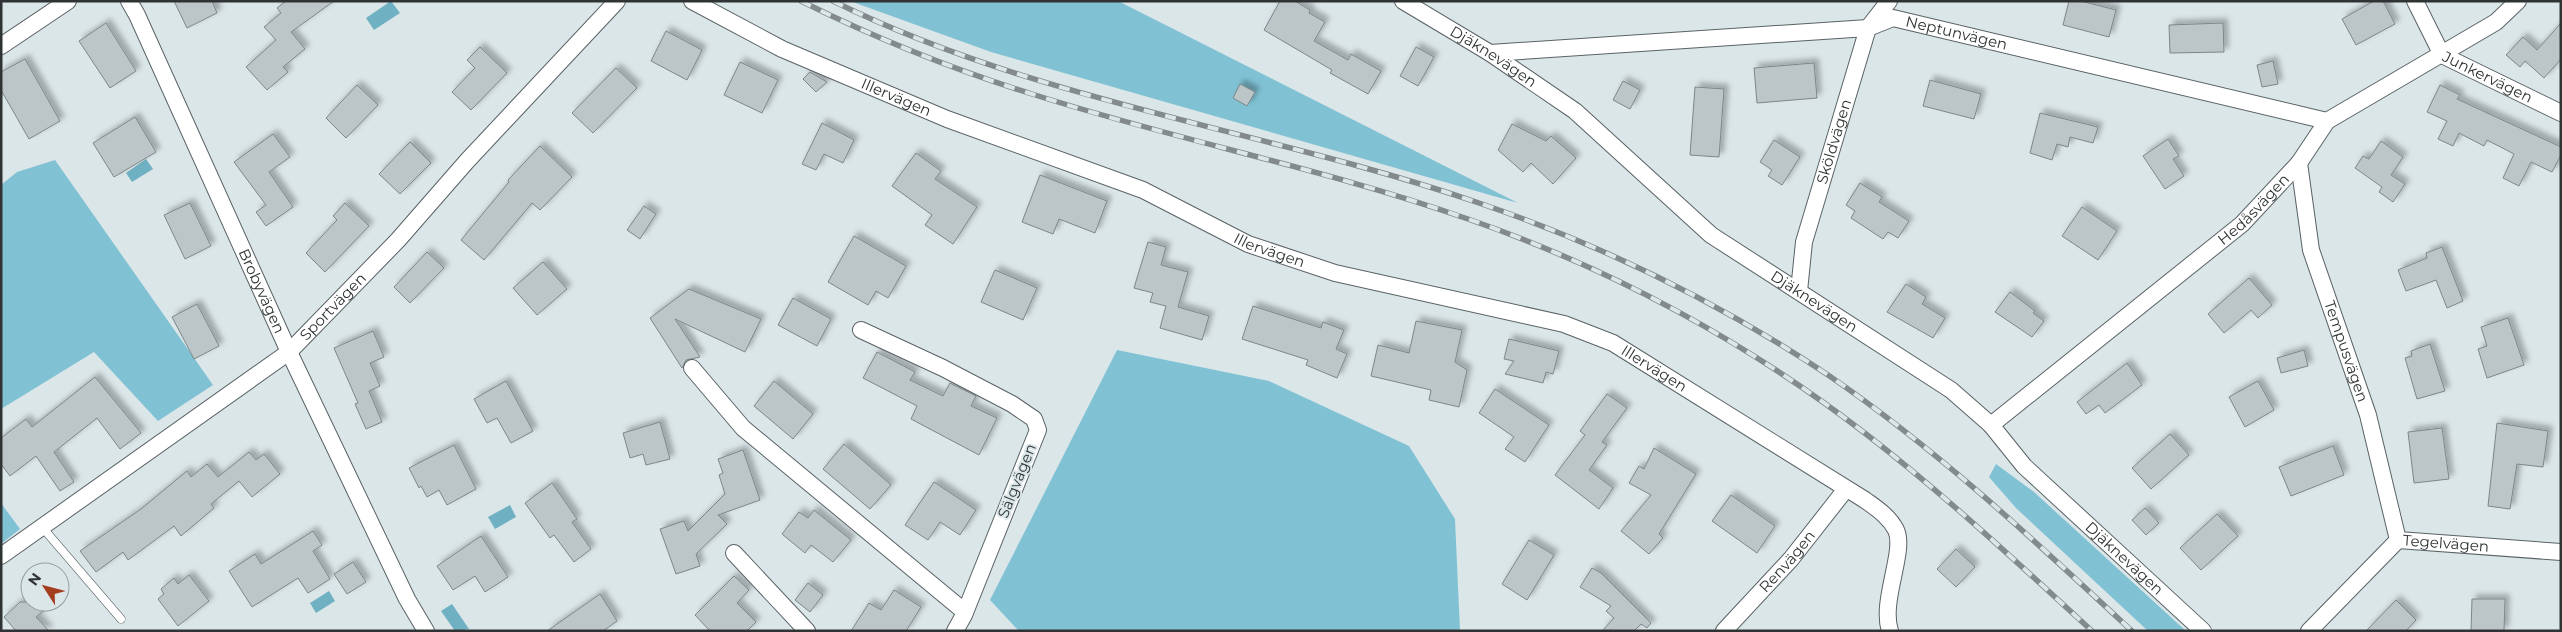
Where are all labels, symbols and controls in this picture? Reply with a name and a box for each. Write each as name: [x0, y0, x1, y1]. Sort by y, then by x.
street label: Neptunvägen: [1904, 11, 2009, 54]
street label: Djäknevägen: [1447, 21, 1541, 91]
street label: Junkervägen: [2439, 46, 2536, 107]
street label: Illervägen: [859, 74, 934, 120]
street label: Sköldvägen: [1812, 97, 1855, 186]
street label: Hedåsvägen: [2214, 169, 2293, 249]
street label: Illervägen: [1231, 228, 1307, 271]
street label: Brobyvägen: [235, 246, 289, 336]
street label: Djäknevägen: [1767, 266, 1861, 336]
street label: Sportvägen: [295, 269, 370, 344]
street label: Tempusvägen: [2320, 298, 2373, 405]
street label: Illervägen: [1618, 340, 1691, 396]
street label: Sälgvägen: [993, 441, 1040, 521]
street label: Djäknevägen: [2081, 517, 2168, 599]
street label: Renvägen: [1755, 526, 1819, 596]
street label: Tegelvägen: [2402, 530, 2490, 556]
north arrow: [20, 562, 70, 612]
text: N: [24, 569, 45, 589]

